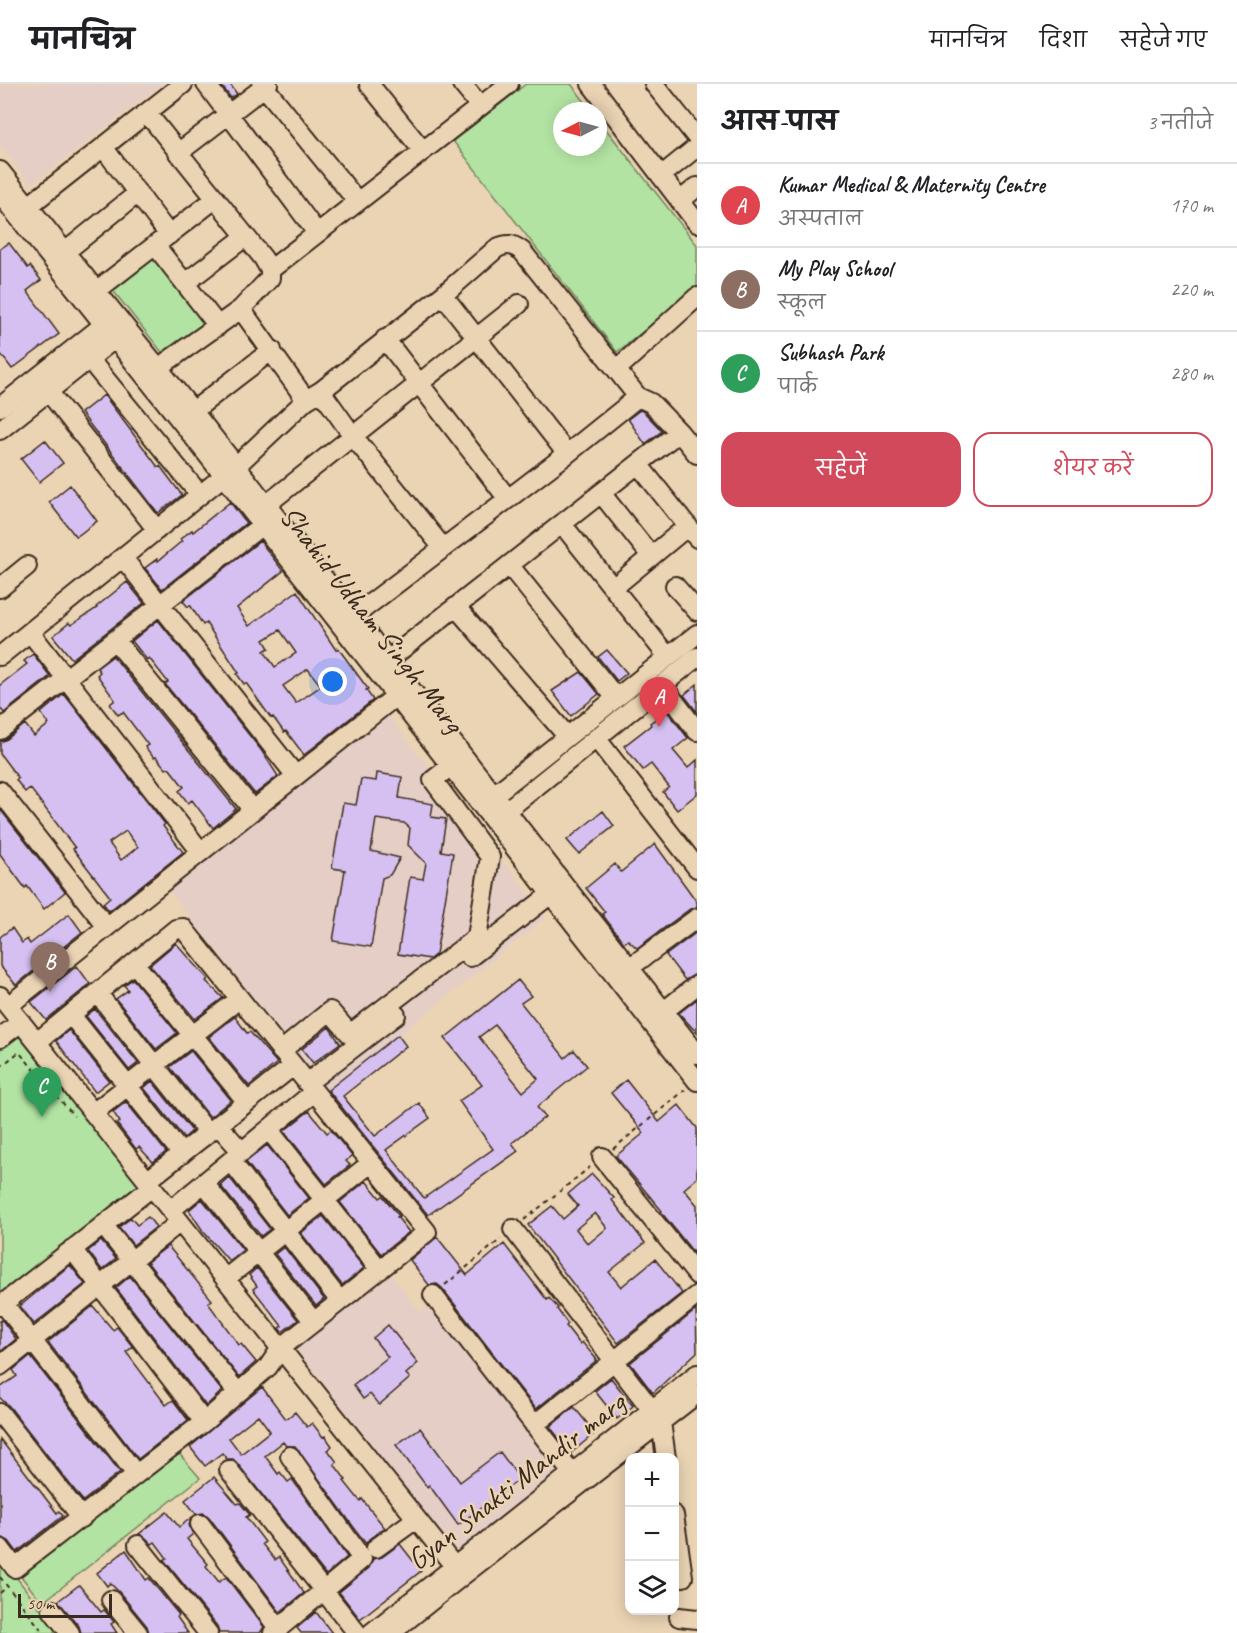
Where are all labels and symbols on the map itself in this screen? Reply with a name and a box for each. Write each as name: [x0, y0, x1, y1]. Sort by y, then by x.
north arrow: [553, 102, 607, 156]
street label: Shahid Udham Singh Marg: [272, 498, 474, 742]
your location: [318, 667, 347, 696]
pin: A: [640, 678, 678, 727]
pin: B: [31, 942, 70, 992]
pin: C: [22, 1068, 62, 1117]
street label: Gyan Shakti Mandir marg: [399, 1383, 635, 1578]
scale bar: [18, 1591, 112, 1618]

